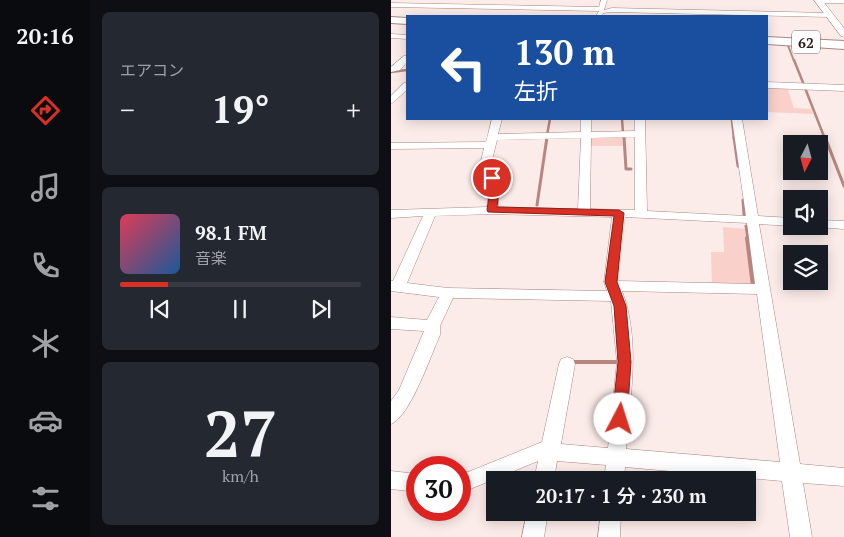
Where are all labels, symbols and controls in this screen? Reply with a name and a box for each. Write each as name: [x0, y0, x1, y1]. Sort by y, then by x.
text: 20:16: [16, 21, 74, 50]
text: 130 m: [514, 29, 615, 75]
road number: 62: [792, 31, 820, 54]
icon: left: [431, 35, 496, 100]
text: エアコン: [120, 59, 184, 81]
text: 左折: [514, 76, 558, 105]
text: 19°: [211, 84, 270, 134]
text: −: [120, 91, 135, 128]
text: +: [346, 91, 361, 128]
icon: directions: [28, 93, 63, 128]
north arrow: [783, 135, 829, 180]
map controls: [783, 135, 828, 290]
pin: [471, 157, 513, 199]
icon: arrive: [478, 164, 506, 192]
icon: music: [28, 170, 63, 205]
button: sound: [783, 190, 828, 235]
text: 98.1 FM: [195, 220, 267, 245]
button: layers: [783, 245, 828, 290]
text: 音楽: [195, 247, 227, 269]
icon: phone: [28, 248, 63, 283]
icon: previous: [146, 295, 174, 323]
icon: pause: [226, 295, 254, 323]
icon: next: [307, 295, 335, 323]
icon: climate: [28, 326, 63, 361]
text: 27: [204, 389, 277, 476]
position arrow: [593, 392, 645, 444]
icon: car: [28, 403, 63, 438]
speed limit sign: 30: [406, 456, 471, 521]
text: km/h: [222, 465, 259, 487]
icon: filters: [28, 481, 63, 516]
text: 20:17 · 1 分 · 230 m: [536, 483, 706, 508]

